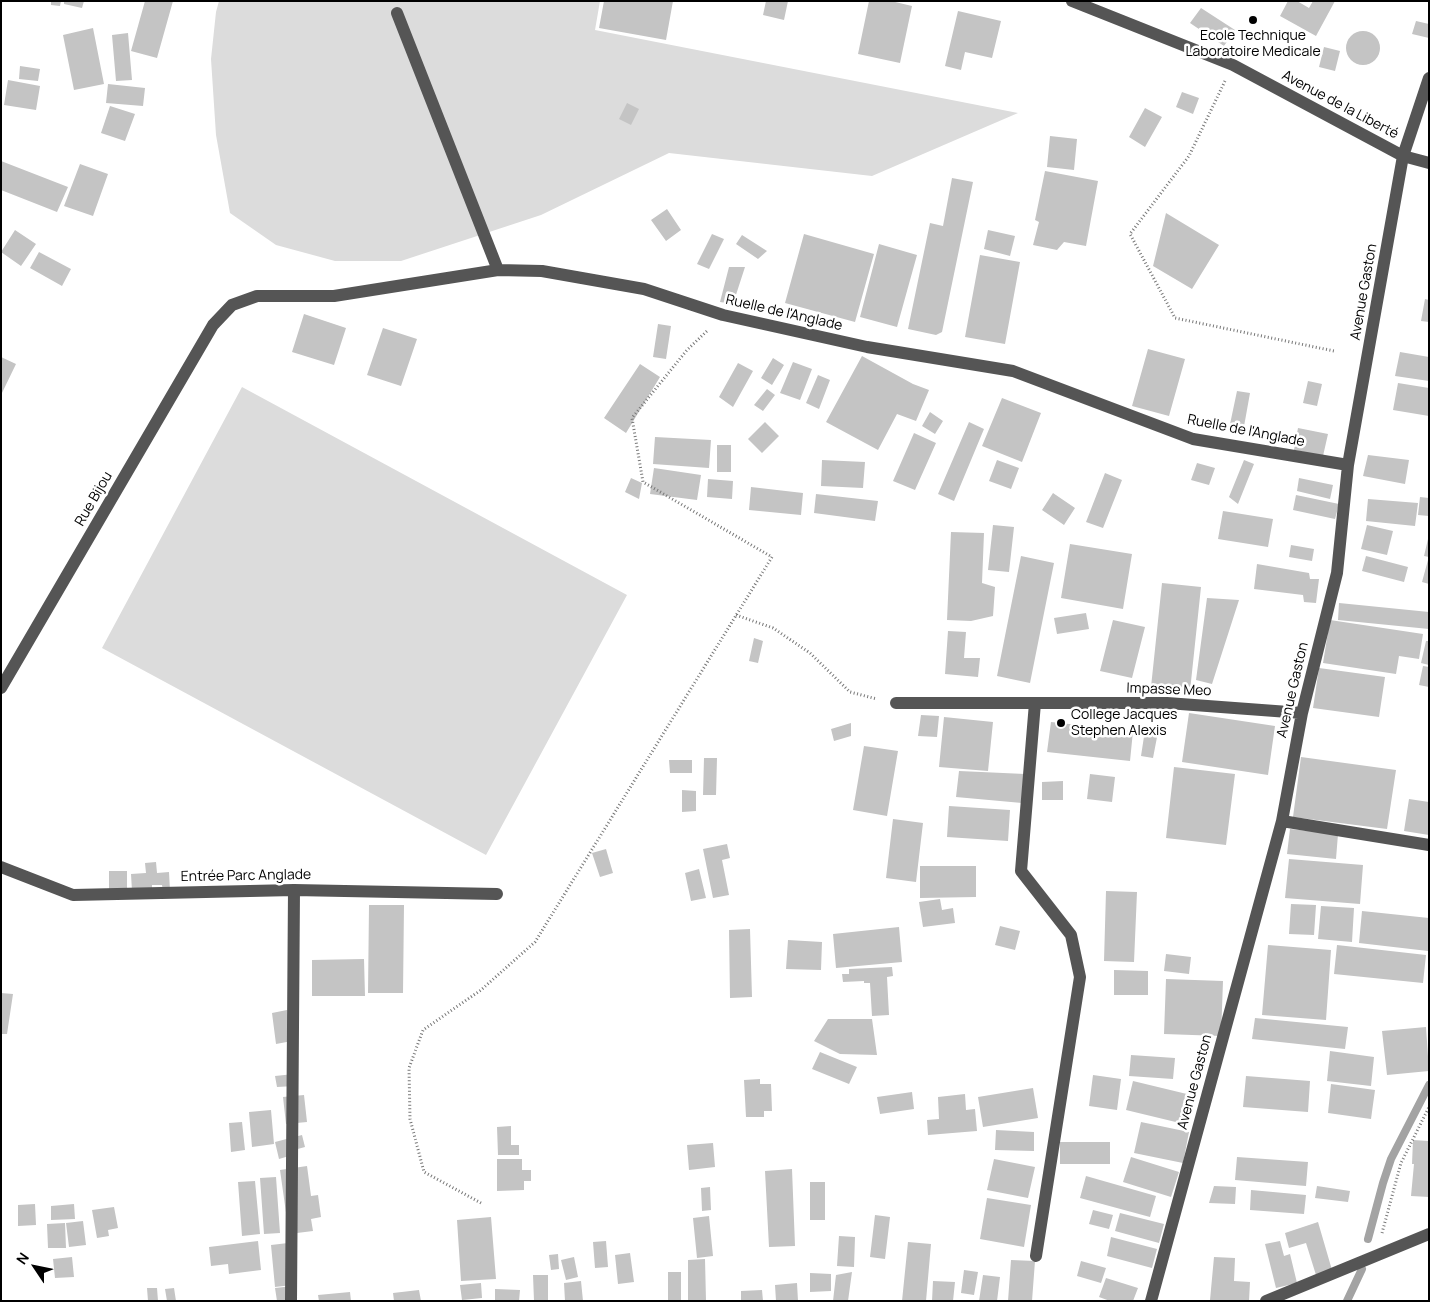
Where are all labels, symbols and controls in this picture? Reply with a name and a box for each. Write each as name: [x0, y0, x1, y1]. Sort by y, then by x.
marker: Ecole Technique Laboratoire Medicale: [1247, 14, 1259, 26]
place label: Ecole Technique Laboratoire Medicale: [1185, 28, 1321, 60]
street label: Avenue de la Liberté: [1279, 67, 1401, 143]
street label: Avenue Gaston: [1347, 242, 1381, 342]
street label: Ruelle de l'Anglade: [724, 291, 844, 335]
street label: Ruelle de l'Anglade: [1186, 411, 1306, 451]
street label: Rue Bijou: [72, 469, 116, 529]
street label: Avenue Gaston: [1274, 641, 1312, 739]
street label: Impasse Meo: [1126, 680, 1212, 700]
place label: College Jacques Stephen Alexis: [1071, 707, 1177, 740]
marker: College Jacques Stephen Alexis: [1055, 717, 1067, 729]
street label: Entrée Parc Anglade: [181, 866, 311, 886]
street label: Avenue Gaston: [1174, 1033, 1216, 1131]
north arrow: [10, 1242, 60, 1292]
text: N: [11, 1249, 33, 1268]

